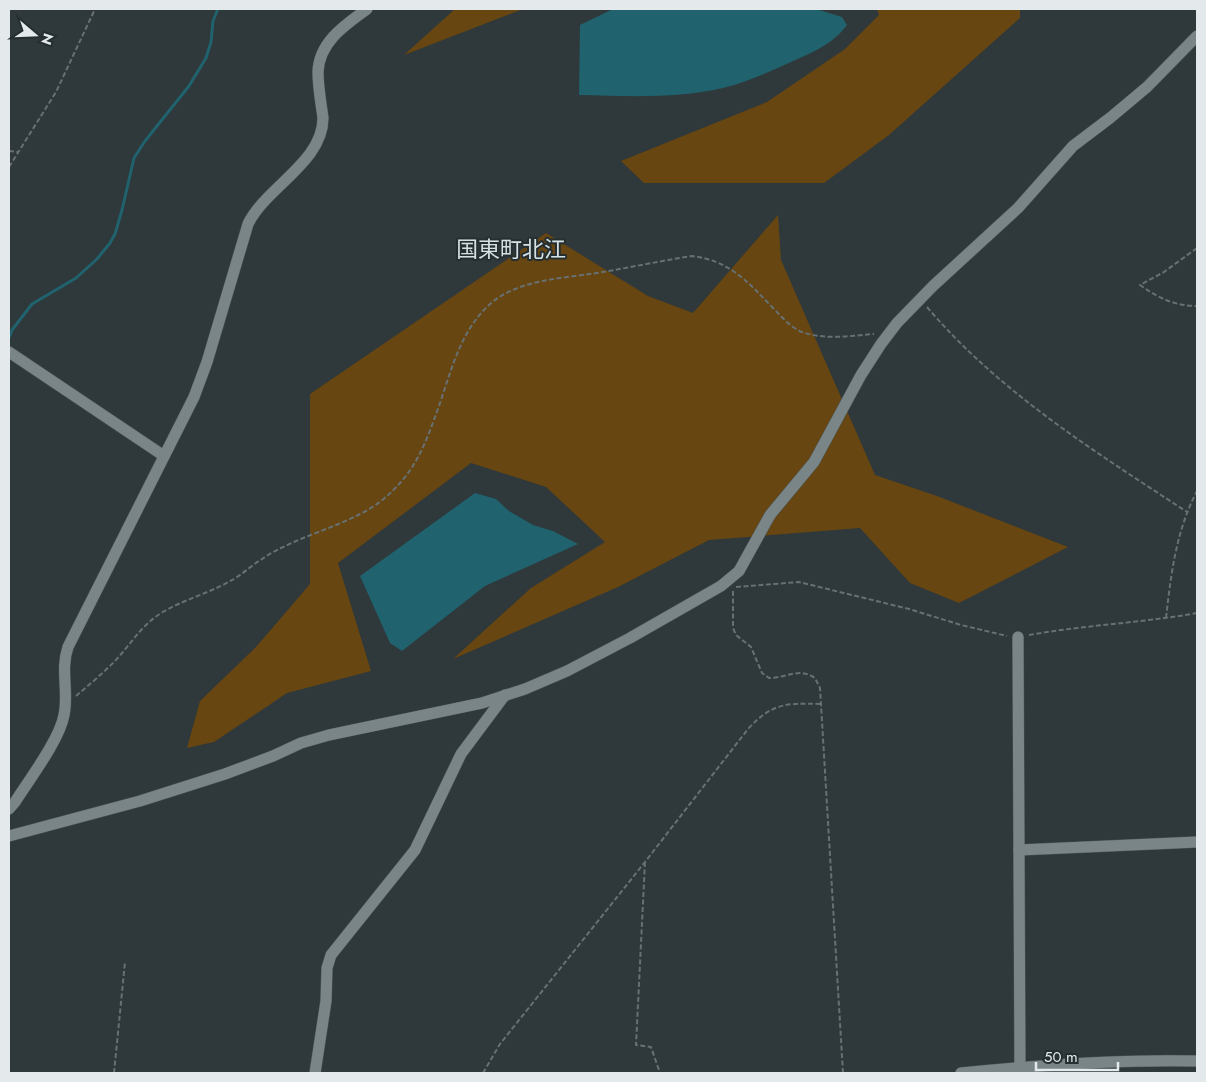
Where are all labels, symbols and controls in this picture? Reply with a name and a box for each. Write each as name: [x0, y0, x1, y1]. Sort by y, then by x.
north arrow: [10, 10, 60, 60]
text: N: [36, 31, 59, 48]
district label: 国東町北江: [456, 233, 566, 265]
scale bar: [1036, 1040, 1118, 1072]
text: 50 m: [1044, 1046, 1078, 1068]

